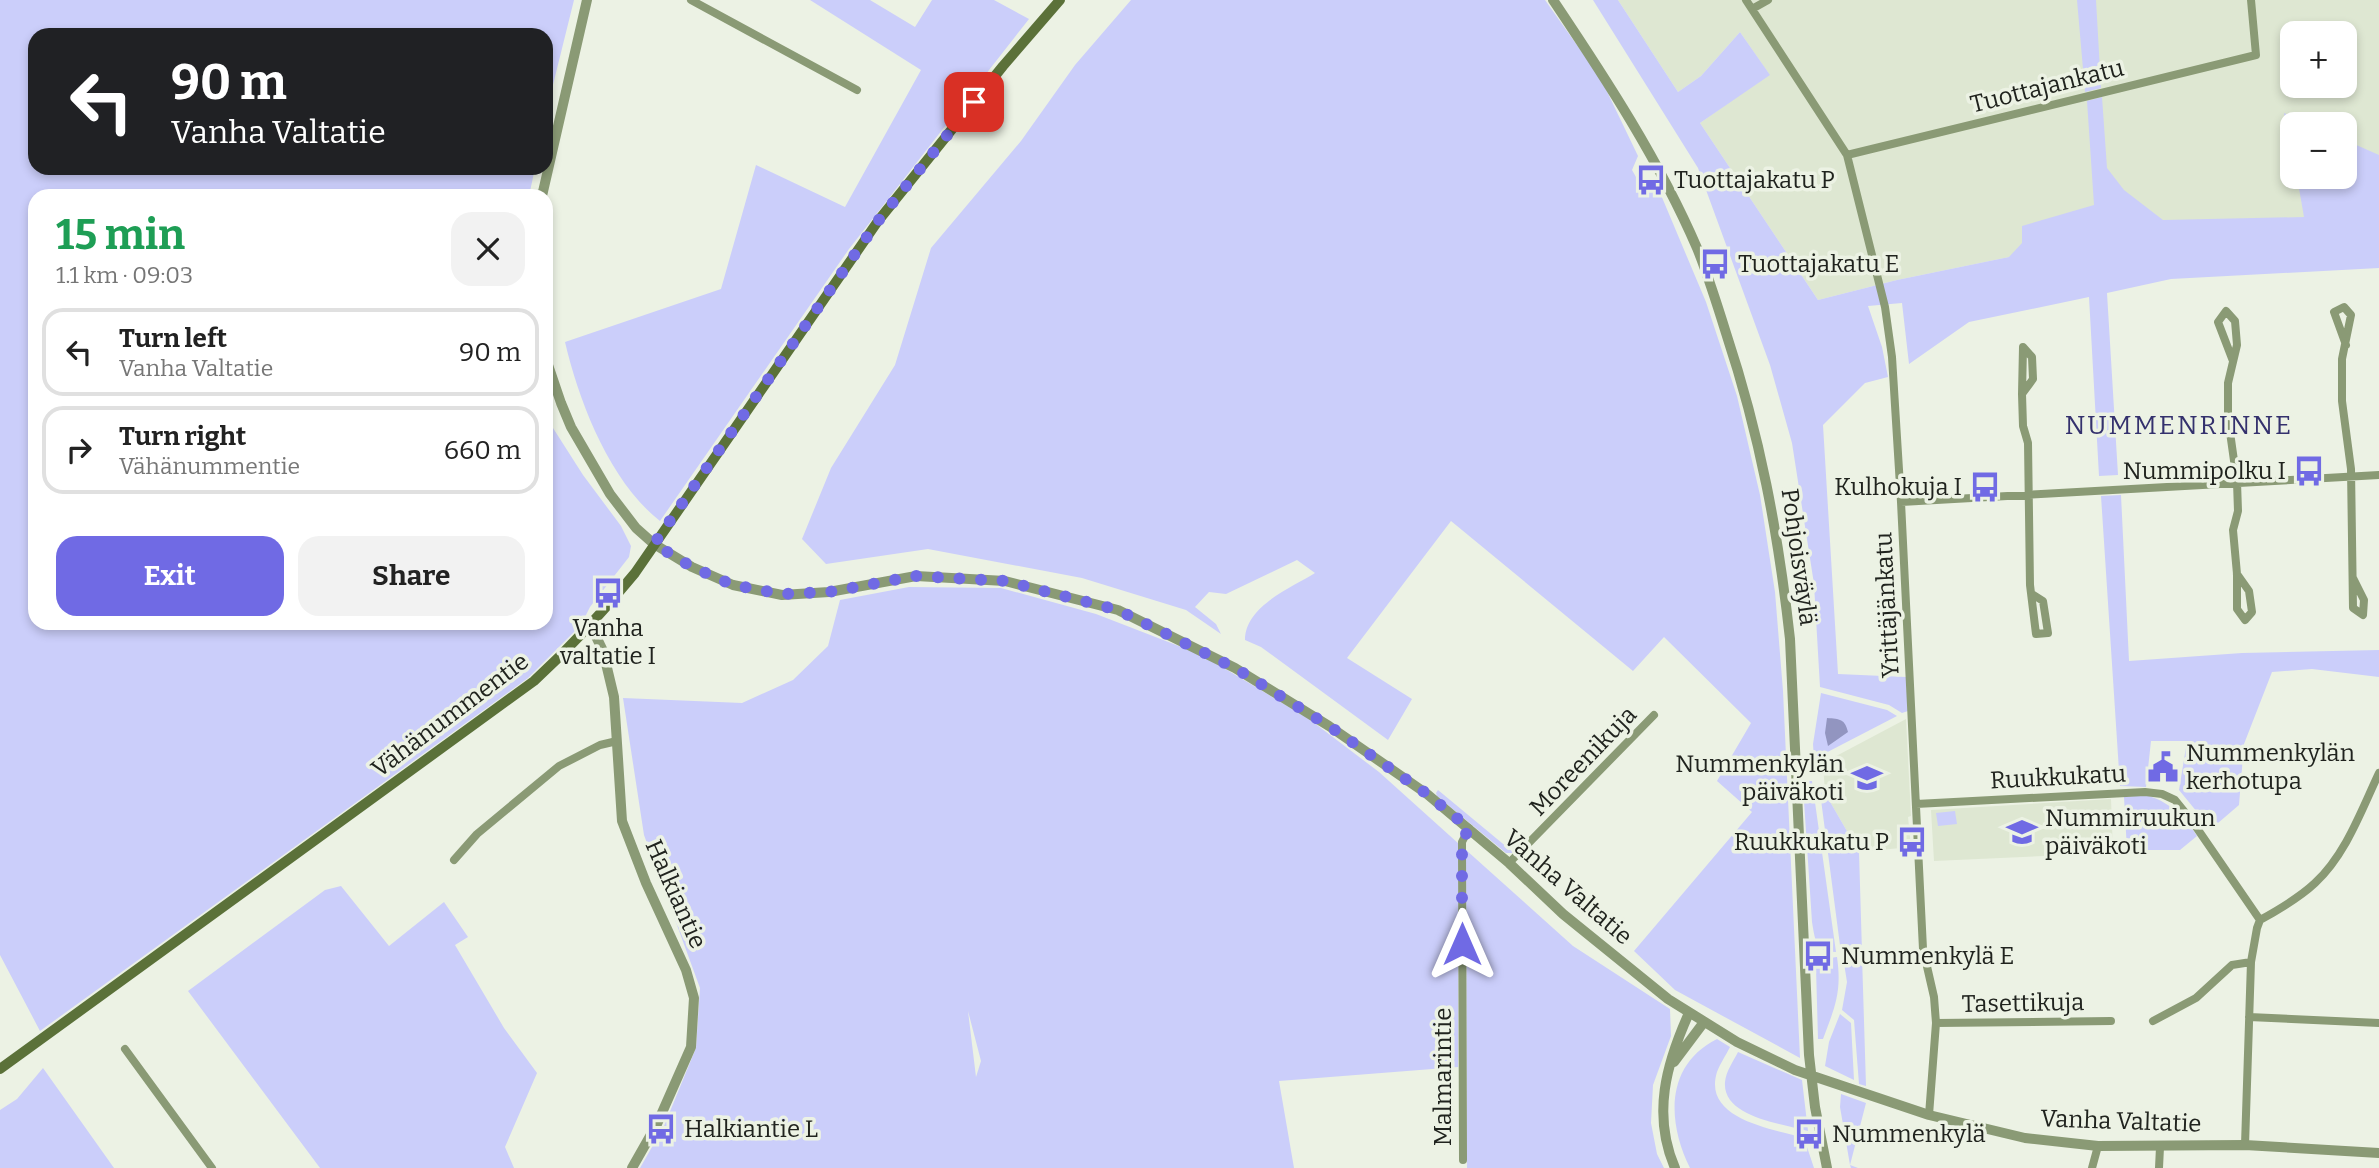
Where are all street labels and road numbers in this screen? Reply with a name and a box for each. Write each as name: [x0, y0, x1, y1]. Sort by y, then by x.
street label: Tuottajankatu: [1967, 53, 2127, 119]
street label: Pohjoisväylä: [1776, 487, 1822, 627]
street label: Yrittäjänkatu: [1869, 531, 1905, 679]
street label: Vähänummentie: [366, 647, 534, 783]
street label: Moreenikuja: [1524, 700, 1642, 822]
street label: Ruukkukatu: [1989, 759, 2127, 795]
street label: Vanha Valtatie: [1498, 824, 1638, 950]
street label: Halkiantie: [640, 835, 712, 953]
street label: Tasettikuja: [1961, 988, 2085, 1018]
street label: Malmarintie: [1429, 1008, 1457, 1146]
street label: Vanha Valtatie: [2040, 1104, 2202, 1138]

